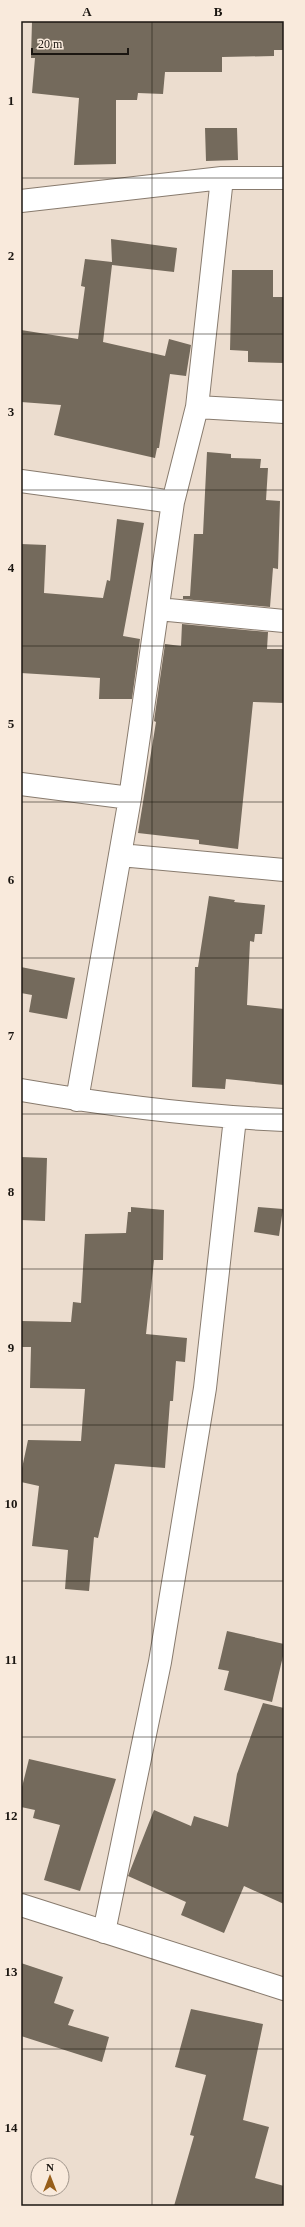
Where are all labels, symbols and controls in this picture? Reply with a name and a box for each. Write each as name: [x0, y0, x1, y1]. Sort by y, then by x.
text: A: [82, 4, 92, 19]
text: B: [214, 4, 223, 19]
scale bar: [32, 30, 128, 56]
text: 20 m: [38, 37, 63, 51]
text: 1: [8, 93, 14, 108]
text: 2: [8, 248, 14, 263]
text: 3: [8, 404, 15, 419]
text: 4: [8, 560, 15, 575]
text: 5: [8, 716, 15, 731]
text: 6: [8, 872, 15, 887]
text: 7: [8, 1028, 15, 1043]
text: 8: [8, 1184, 15, 1199]
text: 9: [8, 1340, 15, 1355]
text: 10: [5, 1496, 18, 1511]
text: 11: [5, 1652, 17, 1667]
text: 12: [5, 1808, 18, 1823]
text: 13: [5, 1964, 18, 1979]
text: 14: [5, 2120, 18, 2135]
north arrow: [30, 2157, 70, 2197]
text: N: [46, 2161, 54, 2173]

